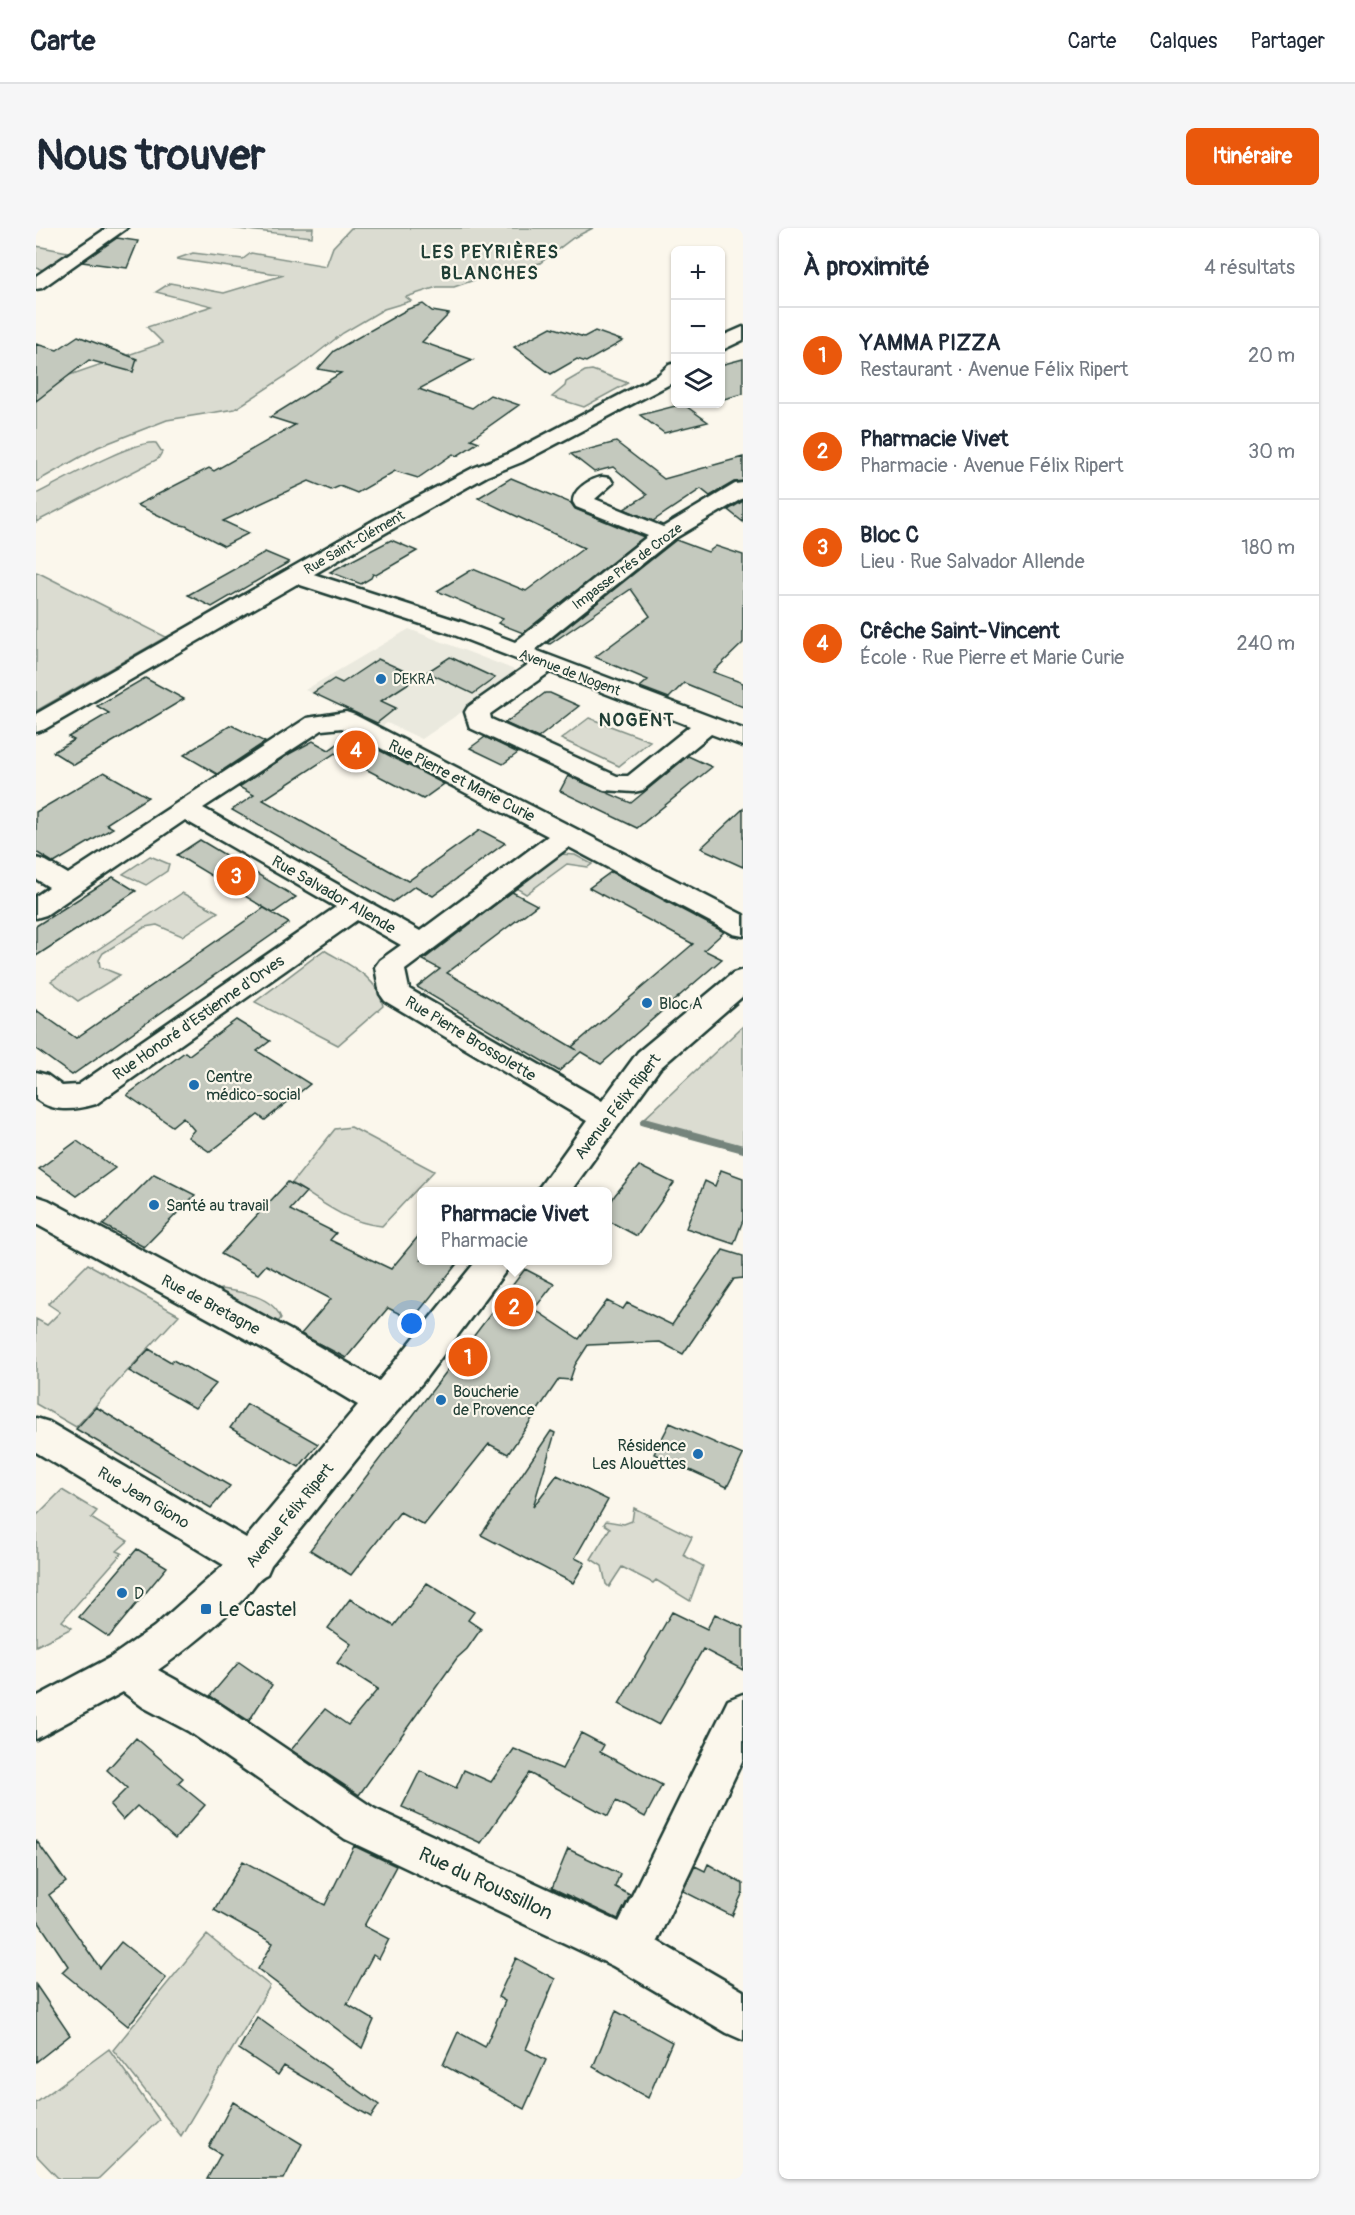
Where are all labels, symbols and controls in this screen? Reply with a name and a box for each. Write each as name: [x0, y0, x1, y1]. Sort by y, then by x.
text: Carte: [30, 24, 95, 59]
text: Carte: [1067, 28, 1116, 55]
text: Calques: [1149, 28, 1217, 55]
text: Partager: [1250, 28, 1325, 55]
button: Itinéraire: [1186, 128, 1319, 185]
text: Nous trouver: [36, 130, 265, 182]
district label: LES PEYRIÈRES BLANCHES: [420, 240, 560, 285]
map controls: [671, 246, 725, 408]
button: +: [671, 246, 725, 300]
text: À proximité: [803, 251, 930, 283]
text: 4 résultats: [1204, 255, 1295, 280]
button: −: [671, 300, 725, 354]
text: YAMMA PIZZA: [860, 329, 1000, 357]
text: 1: [819, 343, 826, 368]
text: 20 m: [1248, 343, 1295, 368]
button: layers: [671, 354, 725, 408]
text: Restaurant · Avenue Félix Ripert: [860, 357, 1128, 382]
text: Pharmacie Vivet: [860, 425, 1008, 453]
text: 2: [817, 439, 828, 464]
text: 30 m: [1248, 439, 1295, 464]
text: Pharmacie · Avenue Félix Ripert: [860, 453, 1123, 478]
street label: Rue Saint-Clément: [301, 507, 408, 578]
street label: Impasse Prés de Croze: [569, 519, 686, 613]
text: Bloc C: [860, 521, 919, 549]
text: 3: [817, 535, 828, 560]
text: 180 m: [1241, 535, 1295, 560]
text: Lieu · Rue Salvador Allende: [860, 549, 1085, 574]
text: Crêche Saint-Vincent: [860, 617, 1060, 645]
text: 4: [817, 631, 828, 656]
text: 240 m: [1236, 631, 1295, 656]
street label: Avenue de Nogent: [517, 645, 623, 700]
text: École · Rue Pierre et Marie Curie: [860, 645, 1124, 670]
place label: DEKRA: [393, 671, 435, 688]
marker: DEKRA: [374, 672, 388, 686]
district label: NOGENT: [599, 709, 675, 732]
pin: 4: [336, 728, 376, 772]
street label: Rue Pierre et Marie Curie: [385, 735, 538, 827]
street label: Rue Salvador Allende: [268, 851, 399, 939]
pin: 3: [216, 854, 256, 898]
street label: Rue Honoré d'Estienne d'Orves: [109, 951, 288, 1085]
street label: Rue Pierre Brossolette: [401, 992, 540, 1086]
place label: Bloc A: [659, 994, 702, 1014]
marker: Bloc A: [640, 996, 654, 1010]
street label: Avenue Félix Ripert: [570, 1049, 666, 1163]
place label: Centre médico-social: [206, 1067, 301, 1105]
marker: Centre médico-social: [187, 1078, 201, 1092]
popup: [417, 1187, 612, 1265]
place label: Santé au travail: [166, 1196, 269, 1216]
marker: Santé au travail: [147, 1198, 161, 1212]
text: Pharmacie Vivet: [440, 1200, 589, 1228]
text: Pharmacie: [440, 1228, 528, 1253]
street label: Rue de Bretagne: [158, 1270, 264, 1339]
pin: 2: [494, 1284, 534, 1330]
your location: [397, 1309, 426, 1338]
pin: 1: [448, 1334, 488, 1380]
place label: Boucherie de Provence: [453, 1382, 535, 1420]
marker: Boucherie de Provence: [434, 1393, 448, 1407]
place label: Résidence Les Alouettes: [592, 1436, 686, 1474]
marker: Résidence Les Alouettes: [691, 1447, 705, 1461]
street label: Avenue Félix Ripert: [242, 1459, 338, 1572]
street label: Rue Jean Giono: [94, 1463, 193, 1533]
place label: D: [134, 1584, 144, 1604]
marker: D: [115, 1586, 129, 1600]
place label: Le Castel: [218, 1597, 297, 1622]
marker: Le Castel: [199, 1602, 213, 1616]
street label: Rue du Roussillon: [415, 1841, 557, 1925]

